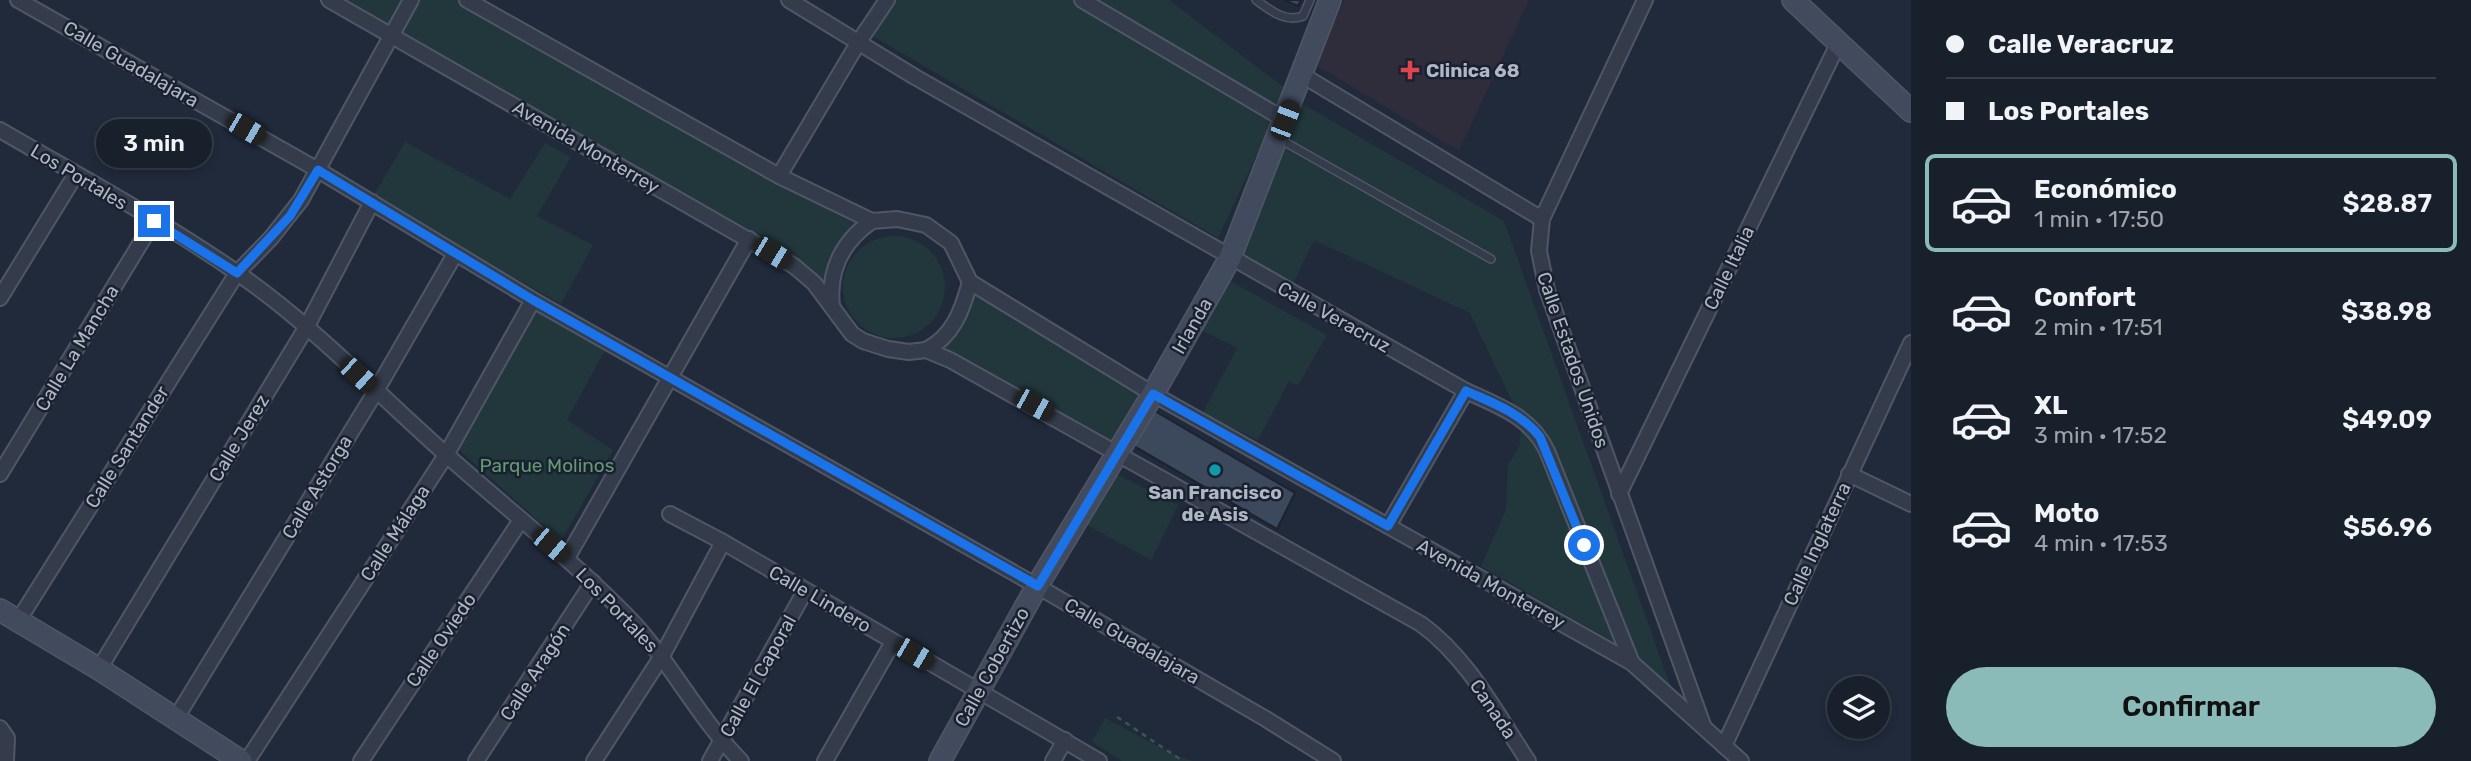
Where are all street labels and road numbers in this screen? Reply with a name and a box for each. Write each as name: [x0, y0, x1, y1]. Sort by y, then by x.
street label: Calle Guadalajara: [59, 16, 203, 112]
street label: Avenida Monterrey: [508, 96, 664, 198]
street label: Los Portales: [26, 139, 132, 215]
street label: Calle Italia: [1699, 222, 1759, 314]
street label: Calle Estados Unidos: [1532, 269, 1614, 451]
street label: Calle Veracruz: [1273, 276, 1395, 358]
street label: Calle La Mancha: [30, 281, 124, 415]
street label: Irlanda: [1167, 294, 1217, 358]
street label: Calle Santander: [80, 381, 174, 512]
street label: Calle Jerez: [204, 390, 274, 486]
street label: Calle Astorga: [277, 431, 357, 543]
street label: Calle Inglaterra: [1778, 479, 1856, 609]
street label: Calle Málaga: [355, 481, 435, 585]
street label: Avenida Monterrey: [1413, 534, 1569, 634]
street label: Calle Lindero: [765, 560, 875, 638]
street label: Los Portales: [571, 563, 663, 657]
street label: Calle Oviedo: [401, 589, 481, 691]
street label: Calle Guadalajara: [1060, 593, 1204, 689]
street label: Calle Cobertizo: [950, 603, 1034, 731]
street label: Calle El Caporal: [715, 611, 801, 741]
street label: Calle Aragón: [495, 619, 575, 725]
street label: Canada: [1465, 675, 1521, 743]

